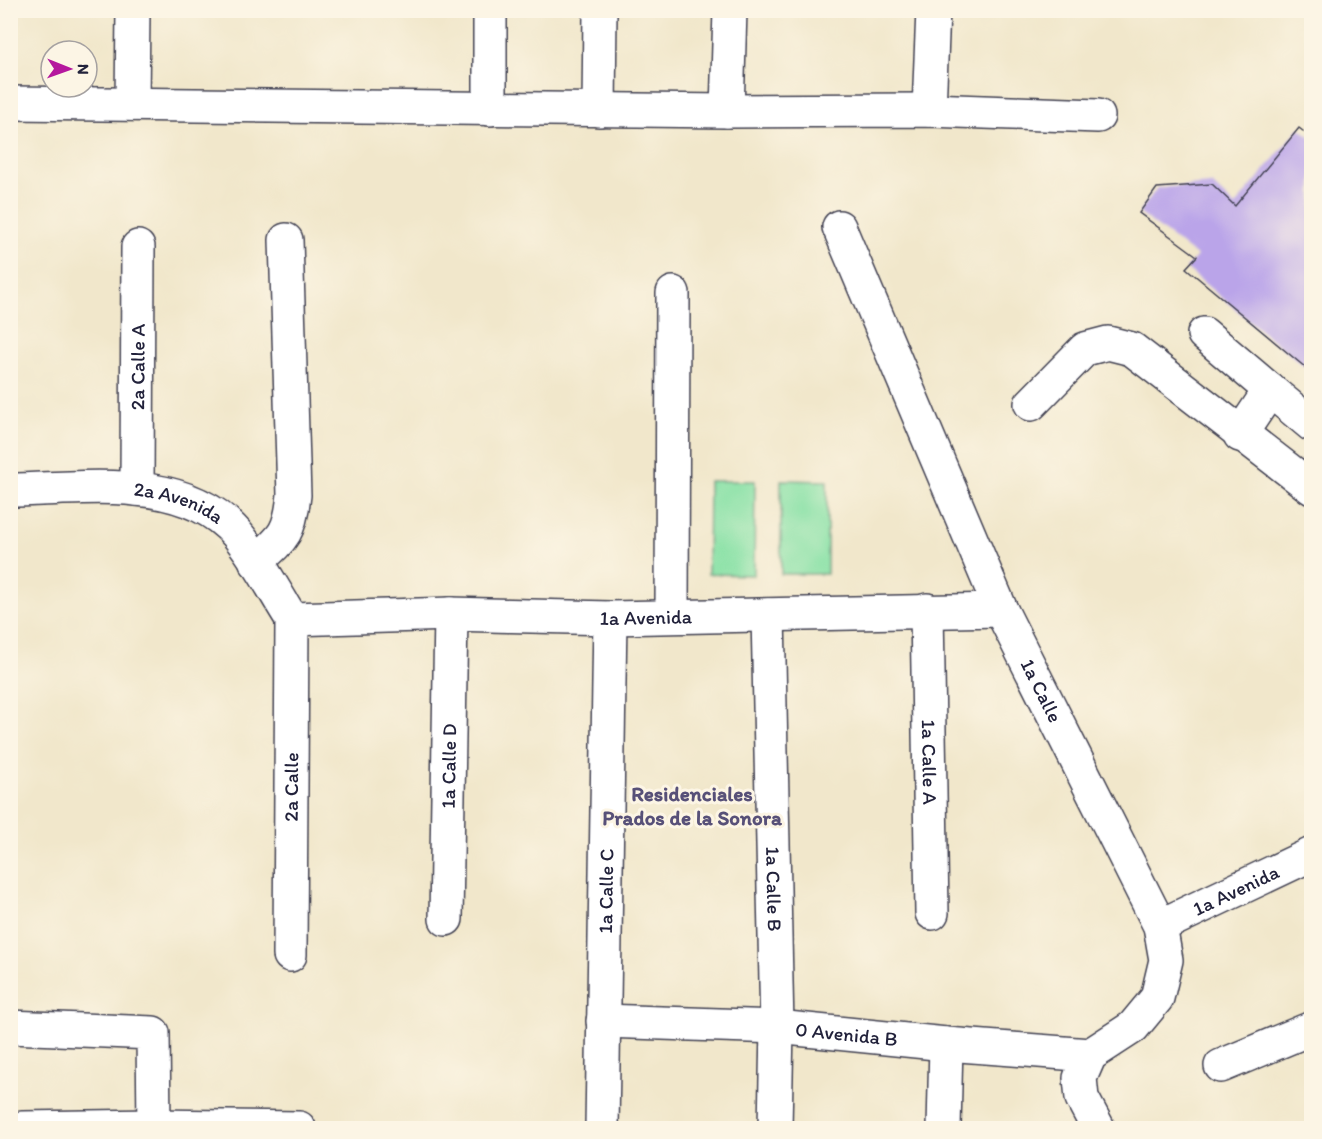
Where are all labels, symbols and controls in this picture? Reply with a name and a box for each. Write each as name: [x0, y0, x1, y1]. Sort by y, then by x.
north arrow: [39, 39, 99, 99]
text: N: [74, 64, 93, 75]
street label: 2a Calle A: [125, 324, 150, 410]
street label: 2a Avenida: [133, 477, 229, 529]
street label: 1a Avenida: [599, 604, 693, 630]
street label: 1a Calle: [1016, 655, 1067, 726]
street label: 1a Calle A: [917, 719, 942, 805]
street label: 1a Calle D: [436, 723, 461, 809]
street label: 2a Calle: [279, 752, 303, 822]
district label: Residenciales Prados de la Sonora: [602, 781, 783, 830]
street label: 1a Calle B: [761, 846, 787, 932]
street label: 1a Calle C: [593, 848, 618, 934]
street label: 1a Avenida: [1189, 859, 1283, 921]
street label: 0 Avenida B: [794, 1017, 899, 1051]

